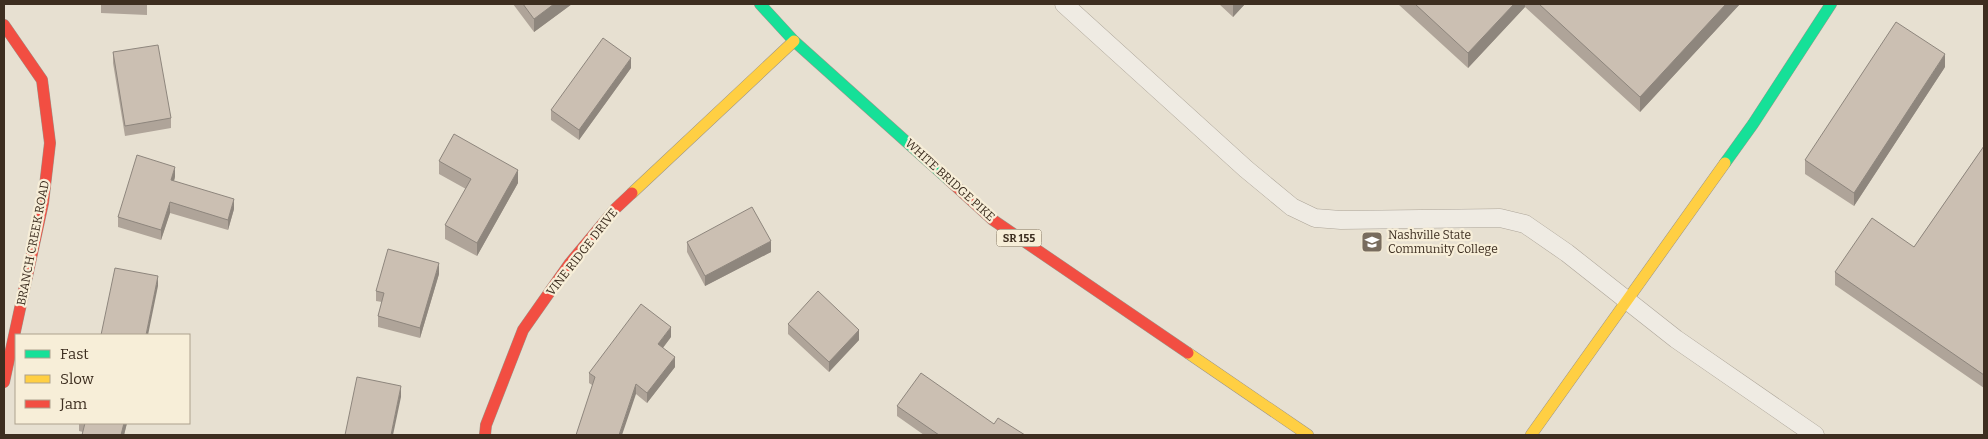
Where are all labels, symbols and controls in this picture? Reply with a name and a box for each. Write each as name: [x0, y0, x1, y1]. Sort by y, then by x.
street label: WHITE BRIDGE PIKE: [902, 136, 998, 224]
street label: BRANCH CREEK ROAD: [14, 179, 52, 307]
street label: VINE RIDGE DRIVE: [544, 206, 620, 298]
place label: Nashville State Community College: [1388, 228, 1498, 256]
road number: SR 155: [996, 230, 1042, 247]
school or university icon: Nashville State Community College: [1360, 230, 1384, 254]
legend: [15, 334, 190, 424]
text: Fast: [60, 345, 89, 363]
text: Slow: [60, 370, 95, 388]
text: Jam: [59, 395, 88, 413]

